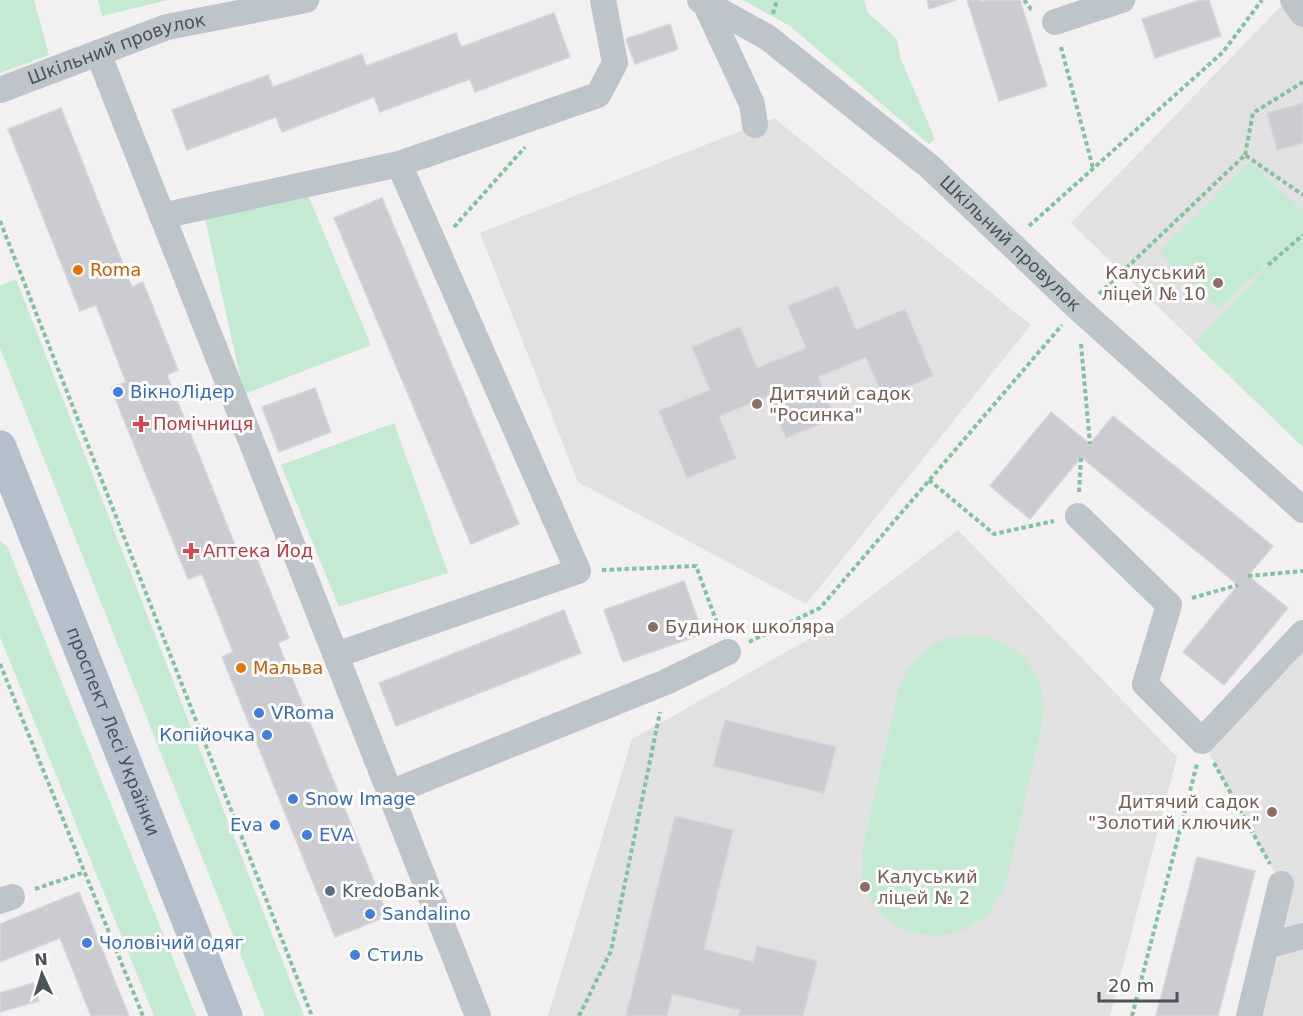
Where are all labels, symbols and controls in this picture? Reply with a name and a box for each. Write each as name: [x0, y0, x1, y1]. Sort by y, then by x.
street label: Шкільний провулок: [25, 9, 207, 89]
street label: Шкільний провулок: [936, 171, 1086, 315]
place label: Roma: [90, 259, 141, 280]
place label: Калуський ліцей № 10: [1101, 262, 1206, 304]
marker: Roma: [71, 263, 85, 277]
marker: Калуський ліцей № 10: [1211, 276, 1225, 290]
place label: ВікноЛідер: [130, 381, 234, 402]
place label: Дитячий садок "Росинка": [769, 383, 911, 425]
marker: ВікноЛідер: [111, 385, 125, 399]
marker: Дитячий садок "Росинка": [750, 397, 764, 411]
place label: Помічниця: [153, 413, 253, 434]
marker: Помічниця: [134, 417, 148, 431]
place label: Аптека Йод: [203, 540, 313, 561]
marker: Аптека Йод: [184, 544, 198, 558]
place label: Будинок школяра: [665, 616, 835, 637]
marker: Будинок школяра: [646, 620, 660, 634]
street label: проспект Лесі Українки: [62, 624, 164, 839]
place label: Мальва: [253, 657, 323, 678]
marker: Мальва: [234, 661, 248, 675]
place label: VRoma: [271, 702, 335, 723]
marker: VRoma: [252, 706, 266, 720]
place label: Копійочка: [159, 724, 255, 745]
marker: Копійочка: [260, 728, 274, 742]
place label: Snow Image: [305, 788, 416, 809]
place label: Дитячий садок "Золотий ключик": [1088, 791, 1260, 833]
marker: Snow Image: [286, 792, 300, 806]
marker: Дитячий садок "Золотий ключик": [1265, 805, 1279, 819]
place label: Eva: [230, 814, 263, 835]
marker: Eva: [268, 818, 282, 832]
place label: ЕVA: [319, 824, 355, 845]
marker: ЕVA: [300, 828, 314, 842]
place label: Калуський ліцей № 2: [877, 866, 978, 908]
place label: KredoBank: [342, 880, 440, 901]
marker: Калуський ліцей № 2: [858, 880, 872, 894]
marker: KredoBank: [323, 884, 337, 898]
place label: Sandalino: [382, 903, 471, 924]
marker: Sandalino: [363, 907, 377, 921]
place label: Чоловічий одяг: [99, 932, 244, 953]
marker: Чоловічий одяг: [80, 936, 94, 950]
north arrow: [12, 944, 72, 1004]
place label: Стиль: [367, 944, 424, 965]
marker: Стиль: [348, 948, 362, 962]
text: N: [34, 950, 48, 969]
scale bar: [1099, 965, 1177, 1003]
text: 20 m: [1108, 975, 1154, 996]

